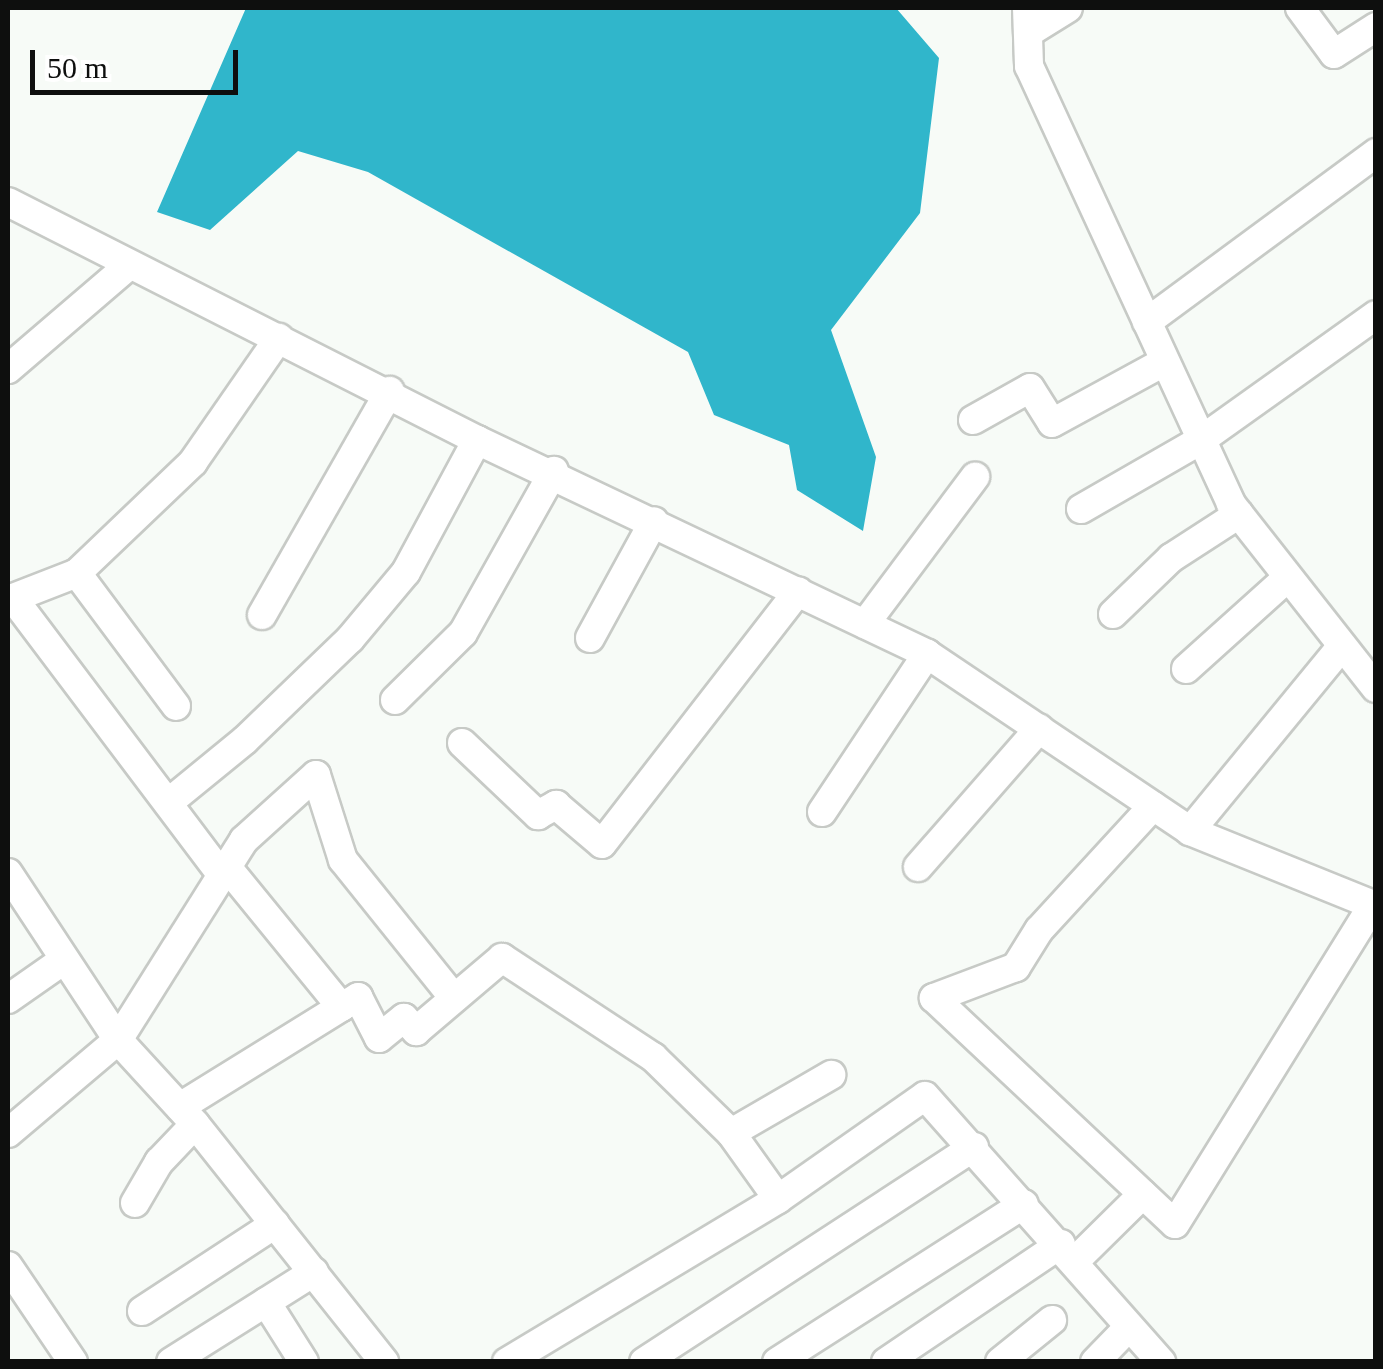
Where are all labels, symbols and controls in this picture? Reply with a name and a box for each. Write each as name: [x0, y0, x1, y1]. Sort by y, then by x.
scale bar: [35, 30, 242, 92]
text: 50 m: [47, 51, 108, 84]

